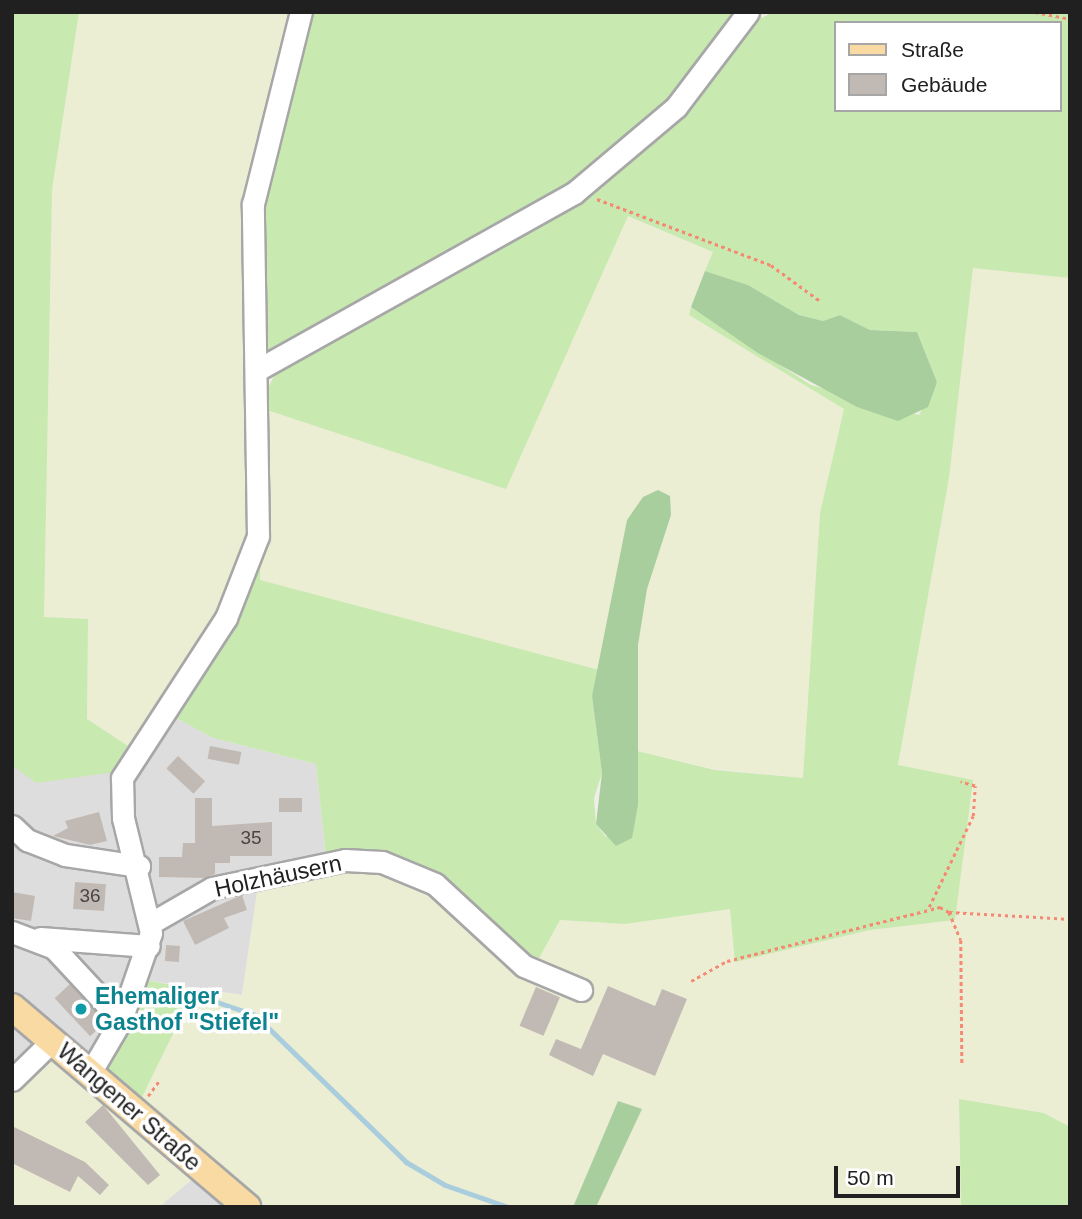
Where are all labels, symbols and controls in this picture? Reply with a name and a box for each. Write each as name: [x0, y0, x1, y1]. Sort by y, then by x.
legend: [834, 21, 1061, 112]
text: Straße: [901, 38, 964, 61]
text: Gebäude: [901, 73, 987, 96]
house number: 35: [240, 827, 262, 849]
street label: Holzhäusern: [212, 849, 344, 903]
house number: 36: [79, 885, 101, 907]
place label: Ehemaliger Gasthof "Stiefel": [95, 982, 279, 1036]
marker: Ehemaliger Gasthof "Stiefel": [73, 1001, 89, 1017]
street label: Wangener Straße: [52, 1037, 206, 1177]
scale bar: [837, 1152, 963, 1196]
text: 50 m: [847, 1166, 894, 1189]

